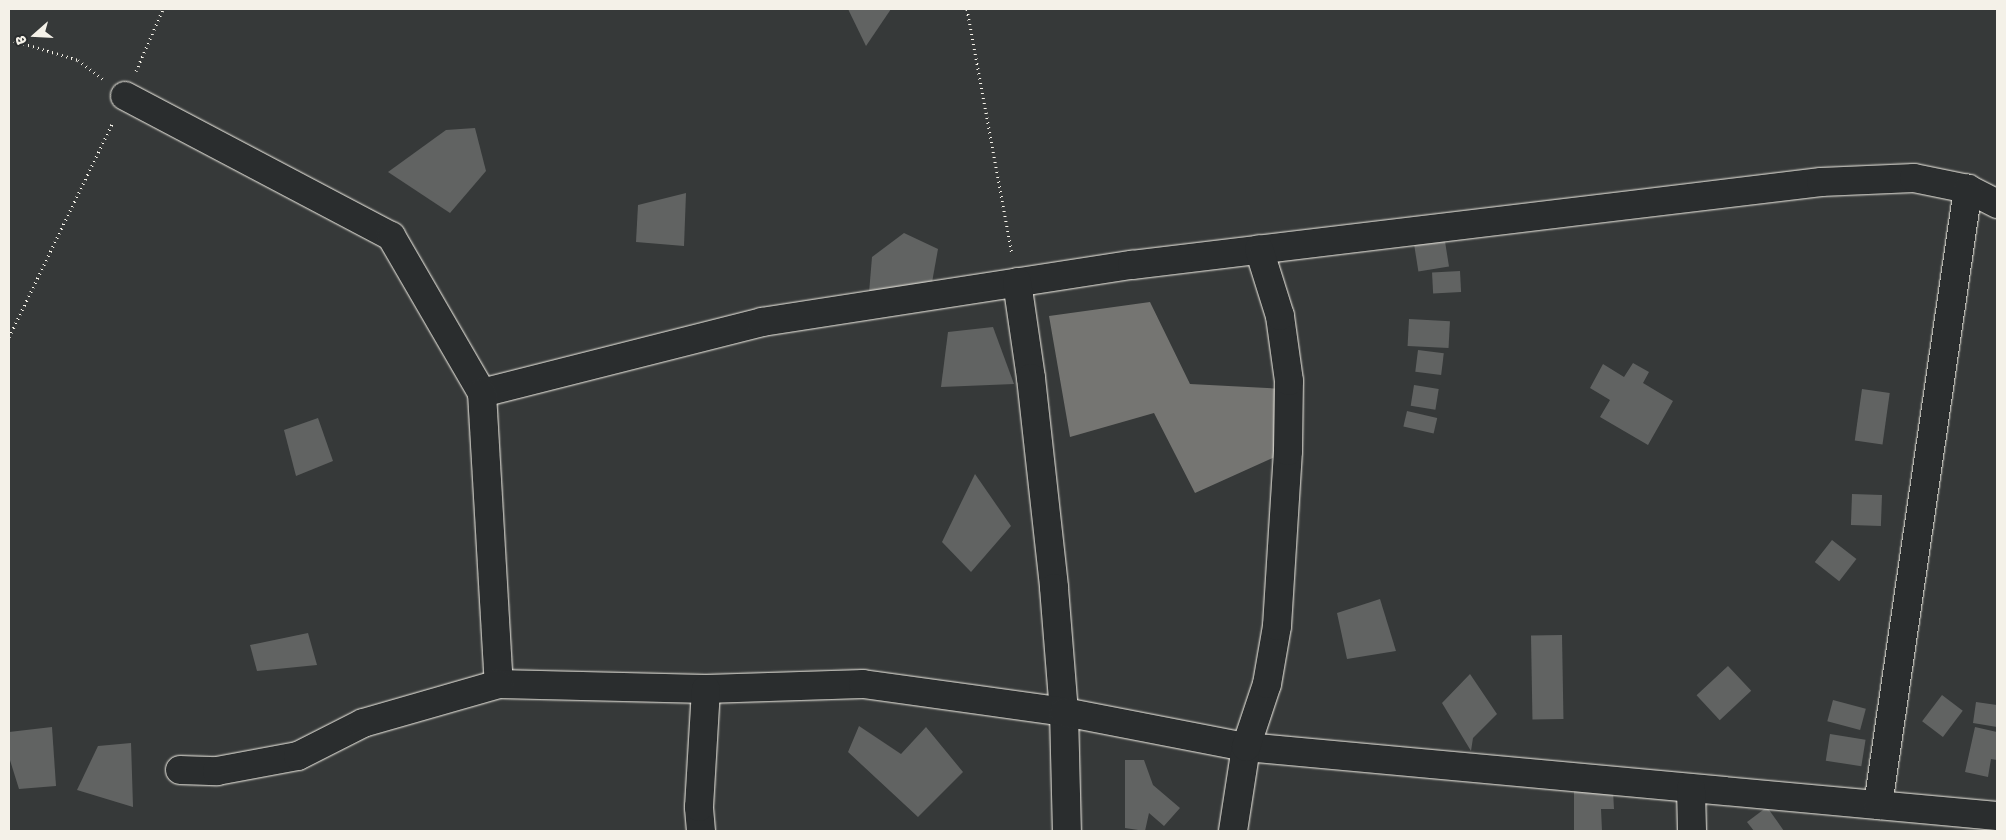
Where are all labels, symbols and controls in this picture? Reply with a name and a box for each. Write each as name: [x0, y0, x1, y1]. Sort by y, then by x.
north arrow: [10, 10, 60, 60]
text: B: [11, 33, 31, 47]

